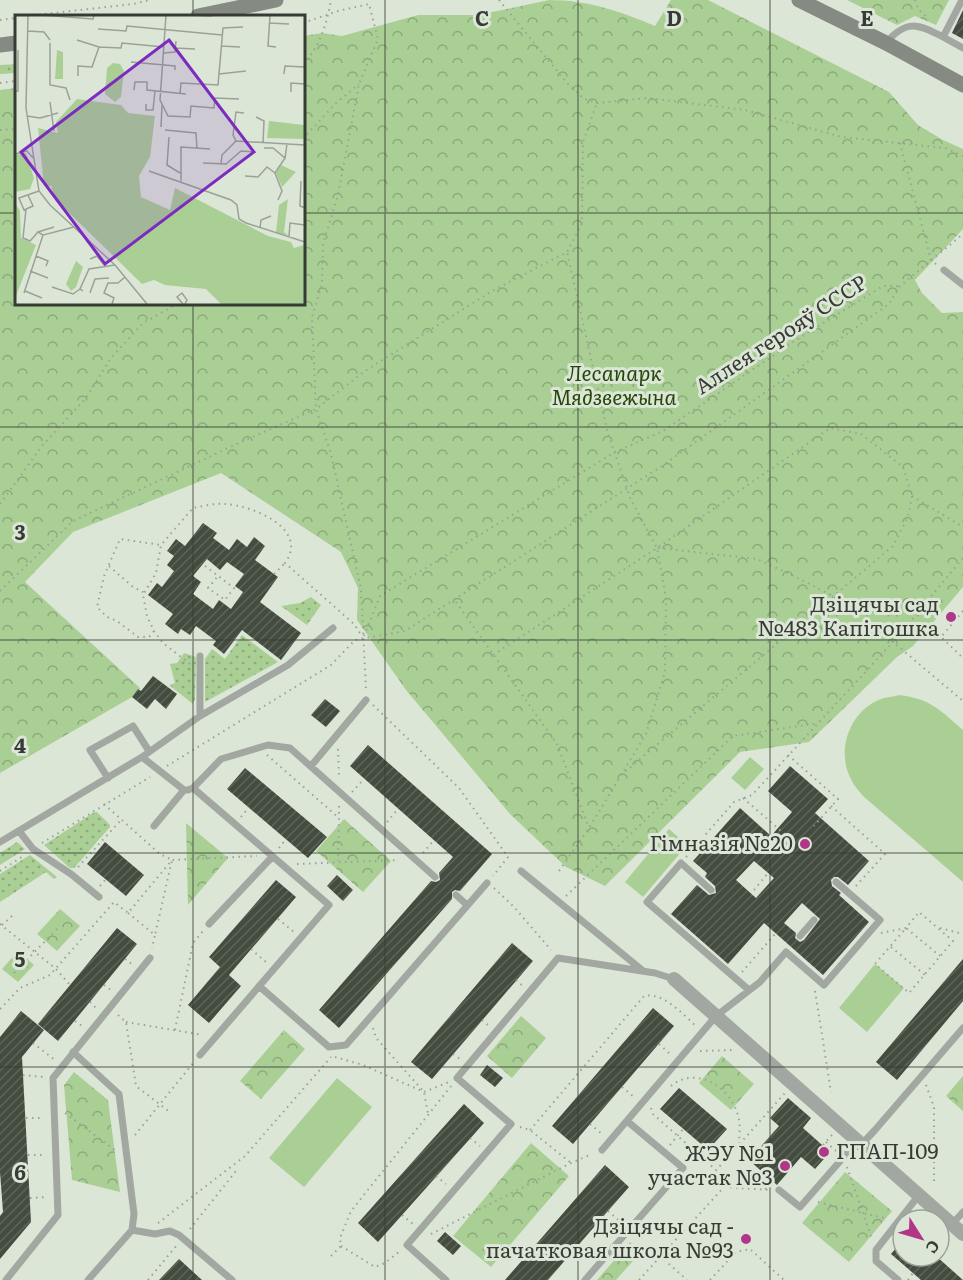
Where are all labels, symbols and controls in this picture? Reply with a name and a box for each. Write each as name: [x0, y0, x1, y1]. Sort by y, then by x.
text: C: [475, 2, 489, 32]
text: D: [666, 2, 682, 32]
text: E: [860, 2, 874, 32]
inset map: [15, 15, 304, 304]
street label: Аллея герояў СССР: [688, 265, 872, 400]
park label: Лесапарк Мядзвежына: [552, 356, 676, 411]
text: 3: [14, 516, 26, 546]
place label: Дзіцячы сад №483 Капітошка: [757, 587, 940, 642]
marker: Дзіцячы сад №483 Капітошка: [944, 610, 958, 624]
text: 4: [14, 729, 26, 759]
place label: Гімназія №20: [649, 826, 793, 857]
marker: Гімназія №20: [798, 837, 812, 851]
text: 5: [15, 943, 26, 973]
place label: ГПАП-109: [836, 1134, 938, 1165]
place label: ЖЭУ №1 участак №3: [648, 1136, 773, 1191]
marker: ГПАП-109: [817, 1145, 831, 1159]
text: 6: [14, 1156, 26, 1186]
marker: ЖЭУ №1 участак №3: [778, 1159, 792, 1173]
north arrow: [891, 1208, 951, 1268]
place label: Дзіцячы сад - пачатковая школа №93: [486, 1209, 734, 1264]
marker: Дзіцячы сад - пачатковая школа №93: [739, 1232, 753, 1246]
text: С: [921, 1236, 947, 1259]

